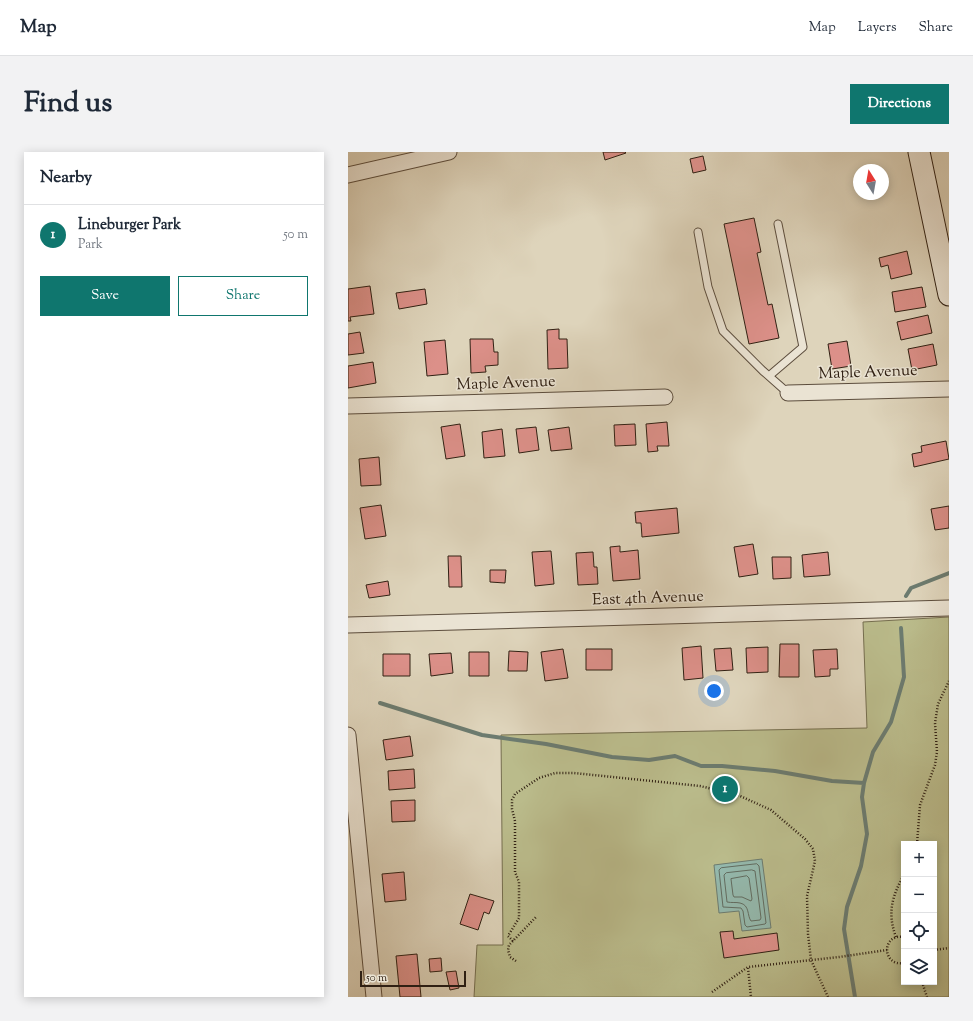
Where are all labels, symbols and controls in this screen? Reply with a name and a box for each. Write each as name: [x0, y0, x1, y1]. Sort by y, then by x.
text: Map: [20, 14, 57, 41]
text: Map: [809, 18, 836, 38]
text: Layers: [858, 18, 896, 38]
text: Share: [918, 18, 953, 38]
text: Find us: [24, 84, 112, 124]
button: Directions: [850, 84, 949, 124]
north arrow: [853, 164, 889, 200]
text: Nearby: [40, 166, 92, 190]
text: Lineburger Park: [78, 215, 181, 236]
text: 1: [51, 226, 55, 244]
text: 50 m: [283, 226, 308, 244]
text: Park: [78, 236, 103, 254]
button: Save: [40, 276, 170, 316]
button: Share: [178, 276, 308, 316]
street label: Maple Avenue: [818, 360, 918, 386]
street label: Maple Avenue: [456, 371, 556, 397]
street label: East 4th Avenue: [592, 586, 704, 612]
your location: [704, 681, 724, 701]
pin: 1: [712, 774, 738, 804]
map controls: [901, 841, 937, 985]
button: +: [901, 841, 937, 877]
button: −: [901, 877, 937, 913]
button: locate: [901, 913, 937, 949]
button: layers: [901, 949, 937, 985]
scale bar: [360, 969, 466, 988]
text: 50 m: [366, 970, 387, 986]

